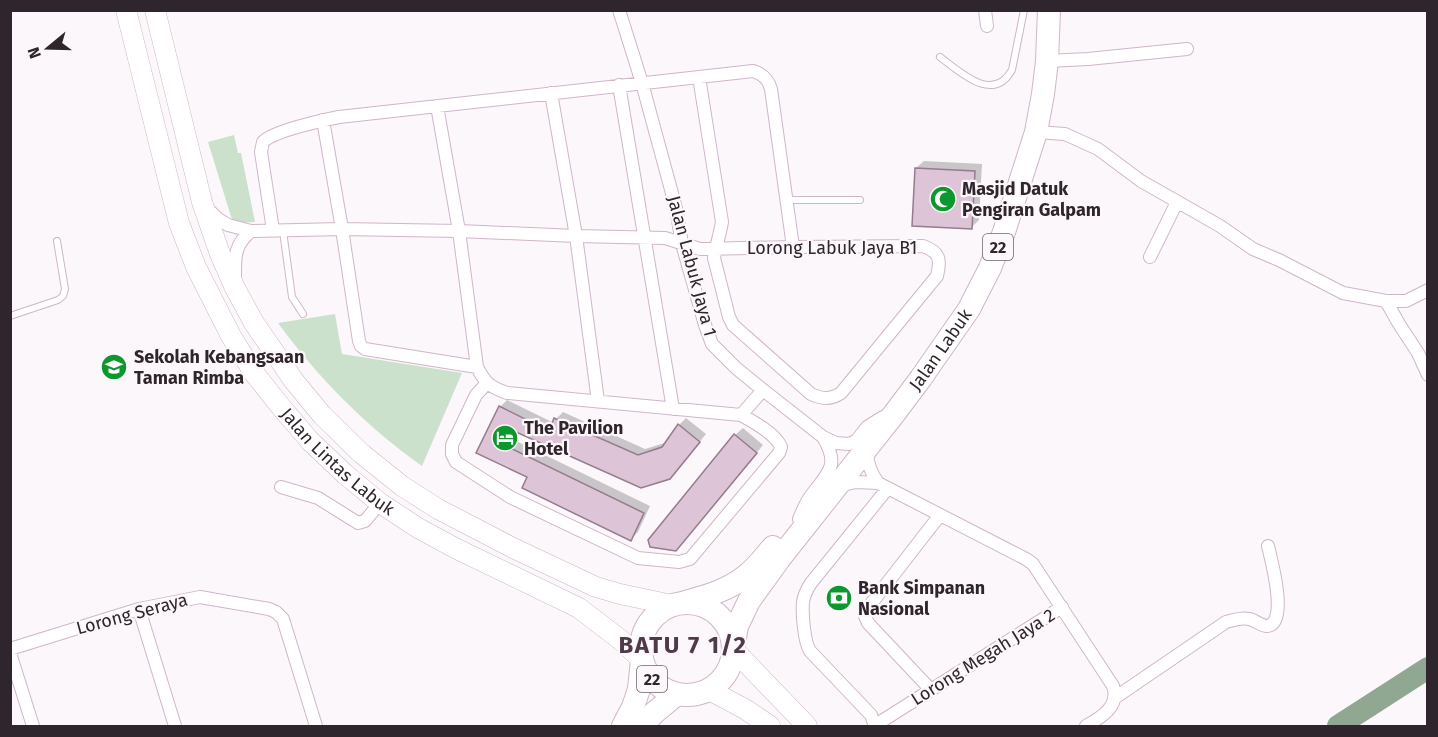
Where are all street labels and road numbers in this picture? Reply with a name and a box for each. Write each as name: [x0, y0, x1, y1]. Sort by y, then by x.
street label: Jalan Labuk Jaya 1: [663, 193, 721, 339]
road number: 22: [983, 234, 1013, 260]
street label: Lorong Labuk Jaya B1: [747, 237, 917, 259]
street label: Jalan Labuk: [904, 304, 977, 395]
street label: Jalan Lintas Labuk: [276, 404, 399, 521]
street label: Lorong Seraya: [74, 589, 190, 639]
street label: Lorong Megah Jaya 2: [907, 604, 1059, 710]
road number: 22: [637, 666, 667, 692]

